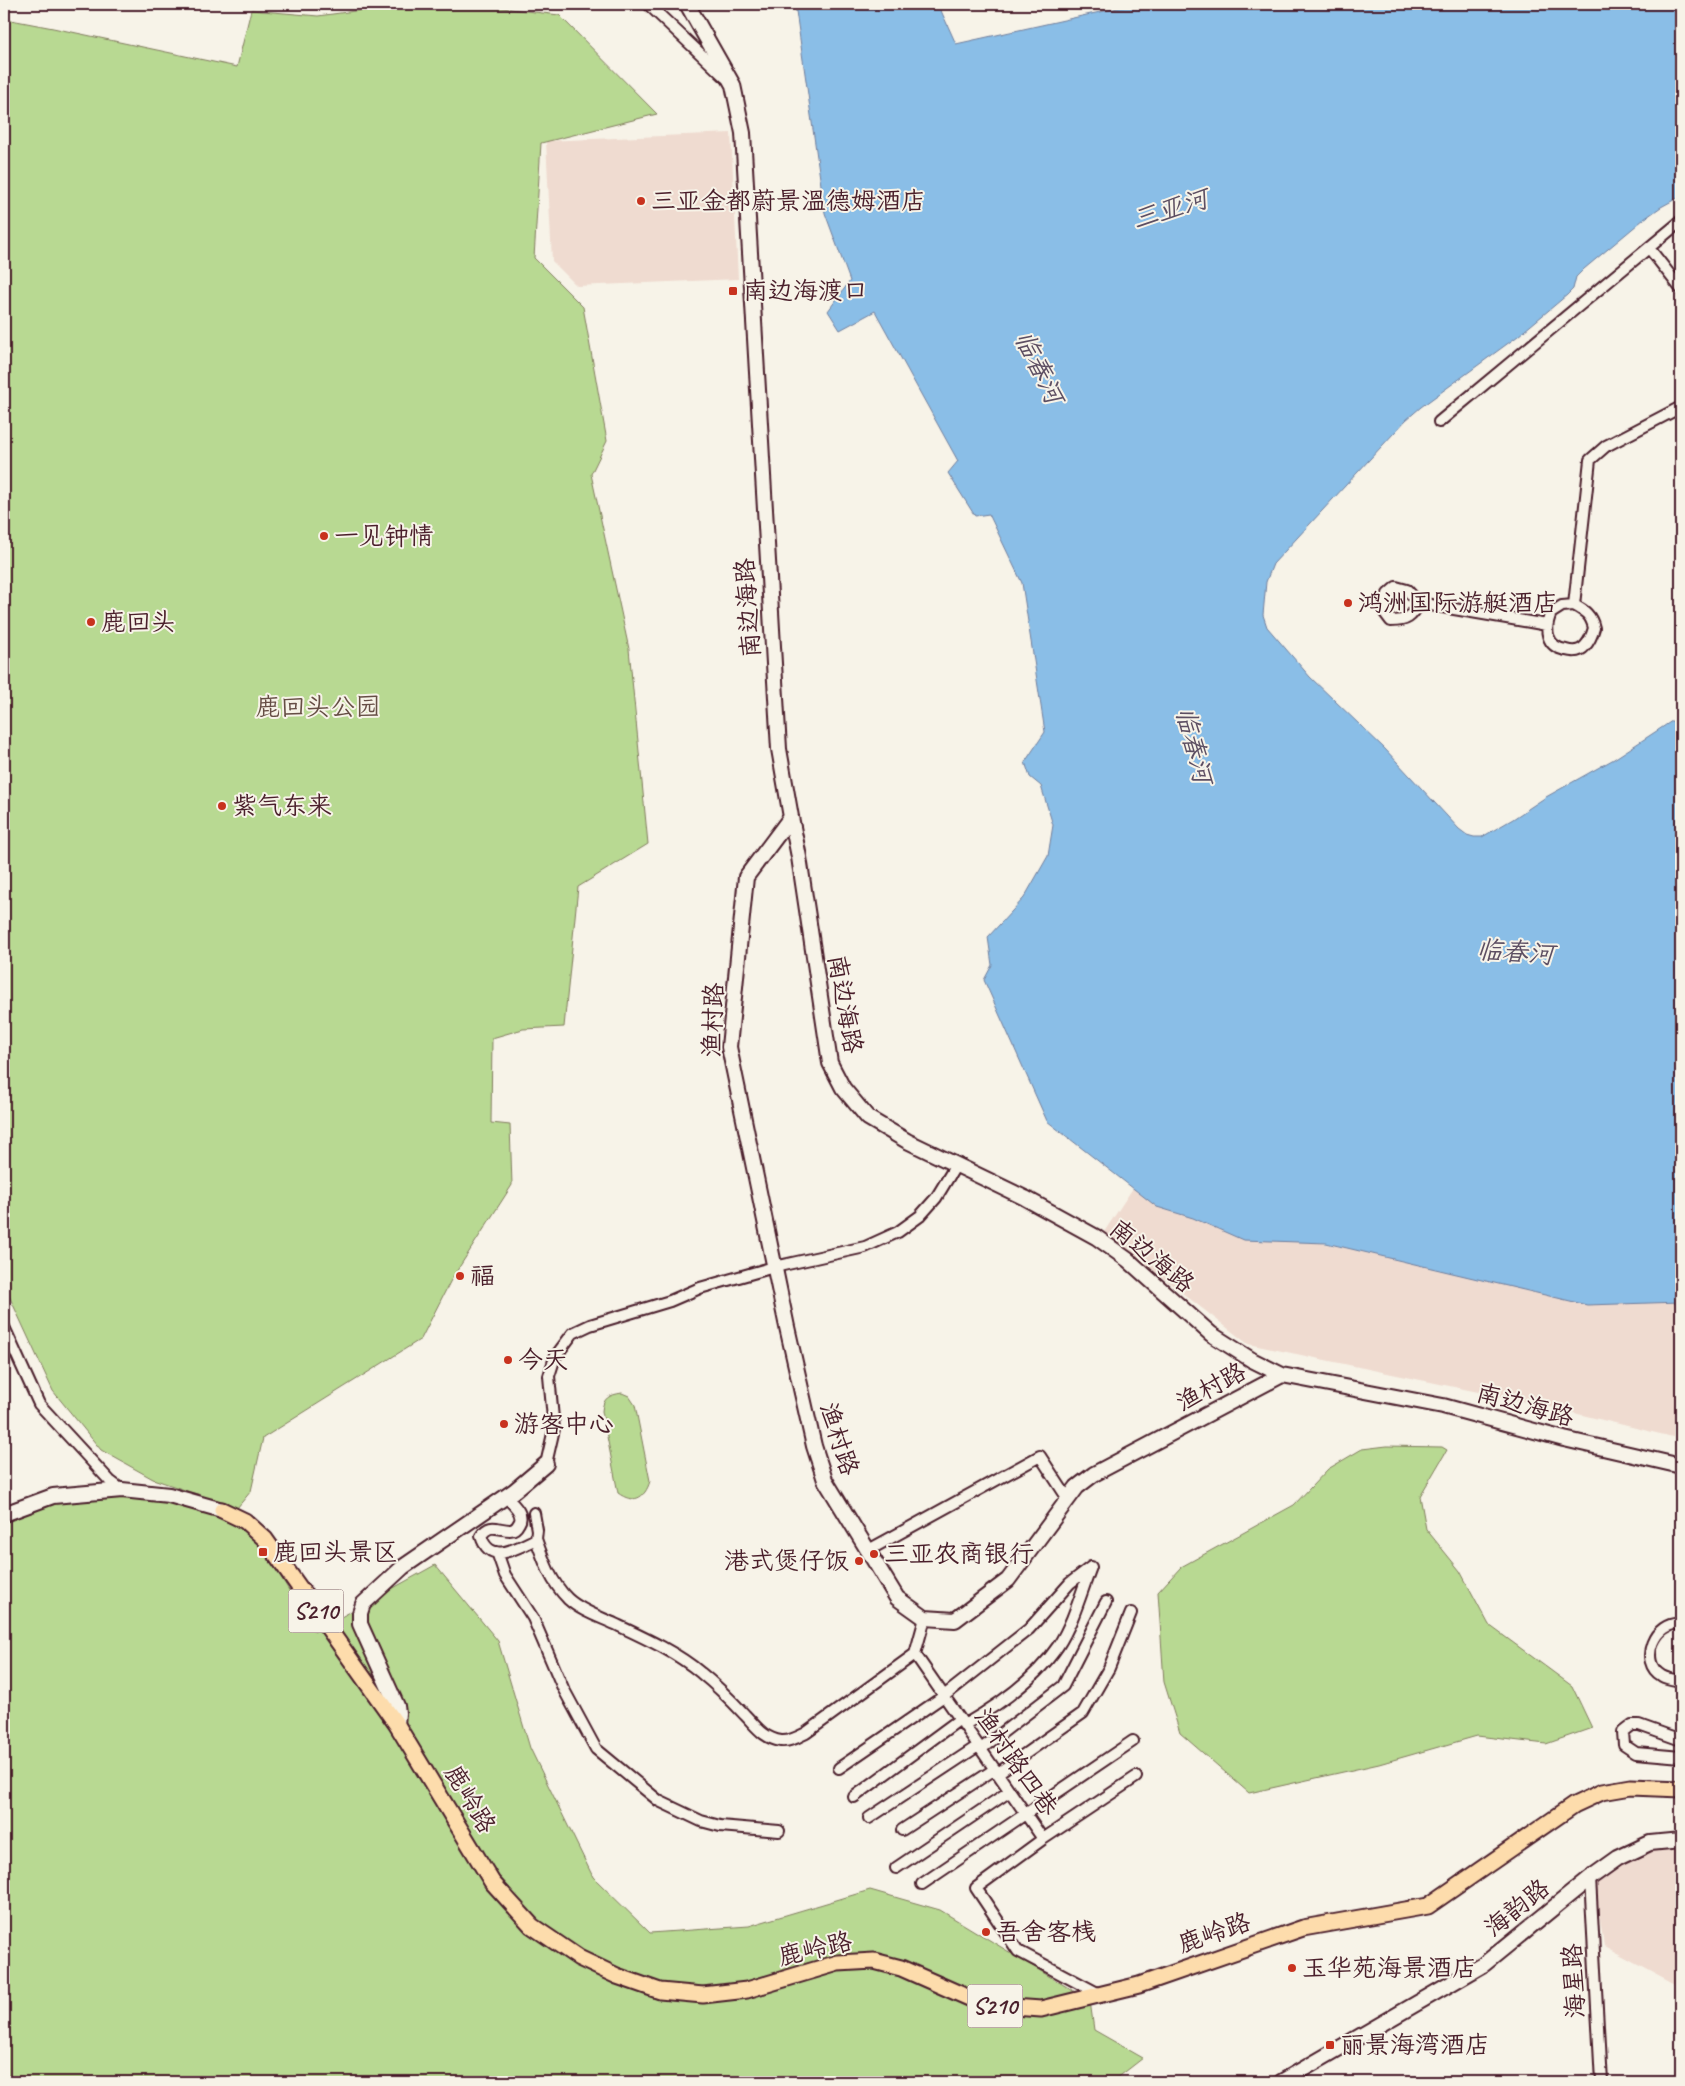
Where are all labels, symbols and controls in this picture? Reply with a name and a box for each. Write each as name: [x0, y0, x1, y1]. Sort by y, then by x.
water label: 三亚河: [1128, 181, 1216, 236]
place label: 三亚金都蔚景温德姆酒店: [651, 185, 926, 217]
marker: 三亚金都蔚景温德姆酒店: [635, 195, 647, 207]
place label: 南边海渡口: [743, 275, 868, 307]
marker: 南边海渡口: [727, 285, 739, 297]
water label: 临春河: [1007, 325, 1073, 413]
place label: 一见钟情: [334, 520, 434, 552]
marker: 一见钟情: [318, 530, 330, 542]
street label: 南边海路: [729, 557, 767, 659]
place label: 鸿洲国际游艇酒店: [1358, 587, 1558, 619]
marker: 鸿洲国际游艇酒店: [1342, 597, 1354, 609]
place label: 鹿回头: [101, 606, 176, 638]
marker: 鹿回头: [85, 616, 97, 628]
park label: 鹿回头公园: [255, 691, 381, 723]
water label: 临春河: [1169, 703, 1220, 791]
place label: 紫气东来: [232, 790, 332, 822]
marker: 紫气东来: [216, 800, 228, 812]
water label: 临春河: [1475, 933, 1559, 971]
street label: 南边海路: [821, 952, 869, 1056]
street label: 渔村路: [696, 982, 730, 1058]
street label: 南边海路: [1103, 1212, 1201, 1300]
place label: 福: [470, 1260, 495, 1292]
marker: 福: [454, 1270, 466, 1282]
place label: 今天: [518, 1344, 568, 1376]
marker: 今天: [502, 1354, 514, 1366]
street label: 渔村路: [1170, 1355, 1252, 1419]
street label: 南边海路: [1473, 1377, 1577, 1433]
street label: 渔村路: [812, 1398, 866, 1480]
place label: 游客中心: [514, 1408, 614, 1440]
marker: 游客中心: [498, 1418, 510, 1430]
place label: 鹿回头景区: [273, 1536, 398, 1568]
place label: 三亚农商银行: [884, 1538, 1034, 1570]
place label: 港式煲仔饭: [724, 1545, 849, 1577]
marker: 鹿回头景区: [257, 1546, 269, 1558]
marker: 三亚农商银行: [868, 1548, 880, 1560]
marker: 港式煲仔饭: [853, 1555, 865, 1567]
road number: S210: [288, 1590, 344, 1632]
street label: 渔村路四巷: [967, 1702, 1065, 1822]
street label: 鹿岭路: [437, 1759, 503, 1839]
street label: 海韵路: [1478, 1872, 1556, 1944]
street label: 鹿岭路: [1173, 1906, 1255, 1960]
place label: 吾舍客栈: [996, 1916, 1096, 1948]
street label: 鹿岭路: [775, 1925, 855, 1973]
marker: 吾舍客栈: [980, 1926, 992, 1938]
street label: 海星路: [1556, 1943, 1592, 2019]
place label: 玉华苑海景酒店: [1302, 1952, 1477, 1984]
marker: 玉华苑海景酒店: [1286, 1962, 1298, 1974]
road number: S210: [968, 1984, 1022, 2028]
place label: 丽景海湾酒店: [1340, 2029, 1490, 2061]
marker: 丽景海湾酒店: [1324, 2039, 1336, 2051]

